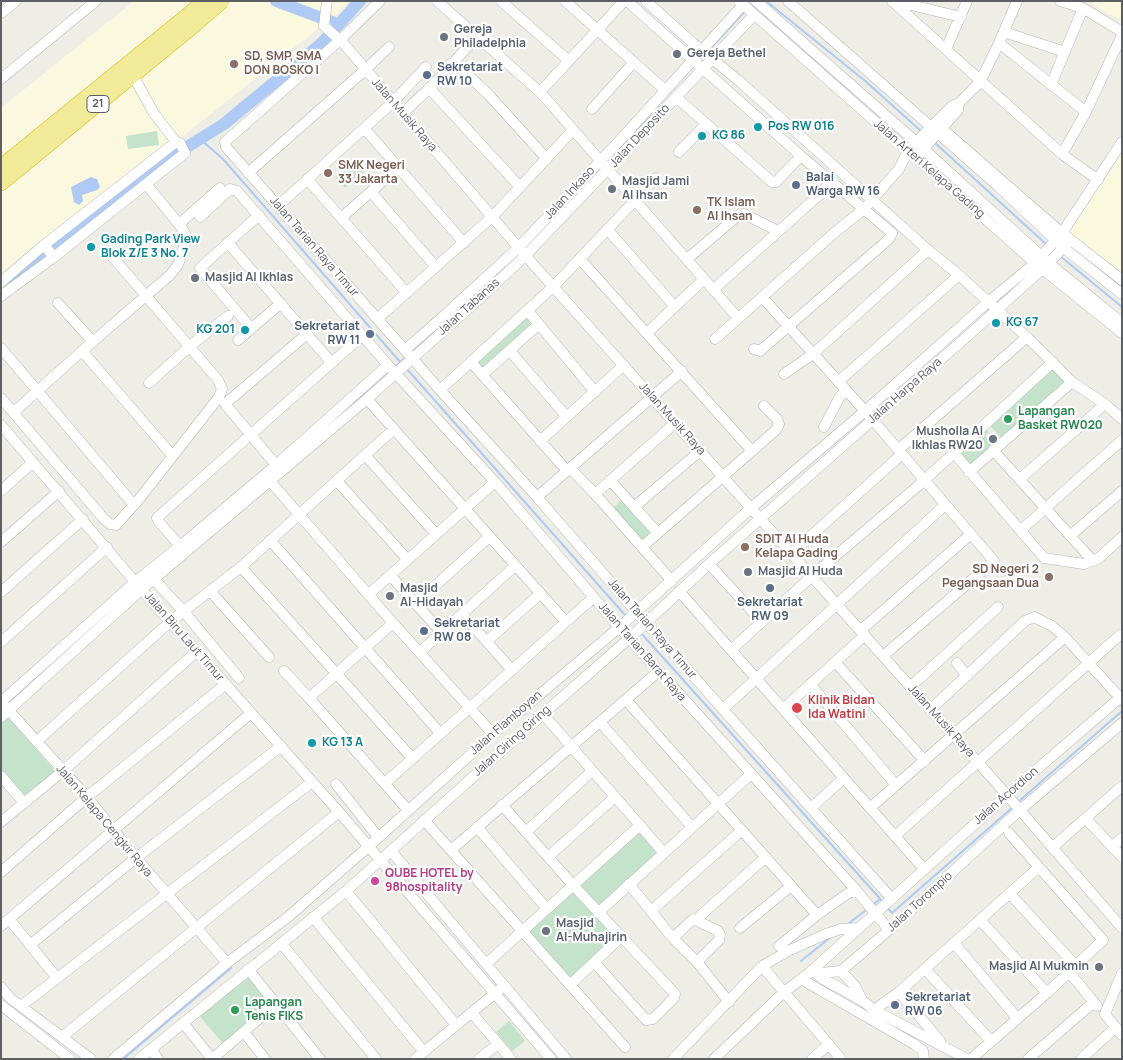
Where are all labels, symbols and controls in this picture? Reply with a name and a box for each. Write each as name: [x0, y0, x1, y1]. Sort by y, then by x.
place label: Gereja Philadelphia: [454, 23, 526, 51]
marker: Gereja Philadelphia: [438, 31, 450, 43]
place label: Gereja Bethel: [687, 47, 766, 61]
marker: Gereja Bethel: [671, 48, 683, 60]
place label: SD, SMP, SMA DON BOSKO I: [244, 50, 322, 78]
marker: SD, SMP, SMA DON BOSKO I: [228, 58, 240, 70]
place label: Sekretariat RW 10: [437, 61, 503, 89]
marker: Sekretariat RW 10: [421, 69, 433, 81]
street label: Jalan Musik Raya: [368, 75, 440, 155]
road number: 21: [87, 96, 109, 112]
street label: Jalan Deposito: [607, 101, 673, 171]
street label: Jalan Arteri Kelapa Gading: [870, 117, 988, 221]
place label: Pos RW 016: [768, 120, 834, 134]
marker: Pos RW 016: [752, 121, 764, 133]
place label: KG 86: [712, 129, 745, 143]
marker: KG 86: [696, 130, 708, 142]
place label: SMK Negeri 33 Jakarta: [338, 159, 405, 187]
street label: Jalan Inkaso: [542, 164, 598, 222]
marker: SMK Negeri 33 Jakarta: [322, 167, 334, 179]
place label: Balai Warga RW 16: [806, 171, 880, 199]
place label: Masjid Jami Al Ihsan: [622, 175, 689, 203]
marker: Balai Warga RW 16: [790, 179, 802, 191]
marker: Masjid Jami Al Ihsan: [606, 183, 618, 195]
street label: Jalan Tarian Raya Timur: [267, 194, 361, 300]
place label: TK Islam Al Ihsan: [707, 196, 755, 224]
marker: TK Islam Al Ihsan: [691, 204, 703, 216]
place label: Gading Park View Blok Z/E 3 No. 7: [101, 233, 200, 261]
marker: Gading Park View Blok Z/E 3 No. 7: [85, 241, 97, 253]
place label: Masjid Al Ikhlas: [205, 271, 293, 285]
marker: Masjid Al Ikhlas: [189, 272, 201, 284]
street label: Jalan Tabanas: [435, 276, 503, 338]
place label: KG 67: [1006, 316, 1038, 330]
marker: KG 67: [990, 317, 1002, 329]
place label: Sekretariat RW 11: [294, 320, 360, 348]
place label: KG 201: [196, 323, 235, 337]
marker: KG 201: [239, 324, 251, 336]
marker: Sekretariat RW 11: [364, 328, 376, 340]
street label: Jalan Harpa Raya: [865, 355, 945, 427]
street label: Jalan Musik Raya: [636, 380, 708, 458]
place label: Lapangan Basket RW020: [1018, 405, 1103, 433]
marker: Lapangan Basket RW020: [1002, 413, 1014, 425]
place label: Musholla Al Ikhlas RW20: [912, 425, 983, 453]
marker: Musholla Al Ikhlas RW20: [987, 433, 999, 445]
place label: SDIT Al Huda Kelapa Gading: [755, 533, 838, 561]
marker: SDIT Al Huda Kelapa Gading: [739, 541, 751, 553]
place label: SD Negeri 2 Pegangsaan Dua: [942, 563, 1039, 591]
place label: Masjid Al Huda: [758, 565, 843, 579]
marker: Masjid Al Huda: [742, 566, 754, 578]
marker: SD Negeri 2 Pegangsaan Dua: [1043, 571, 1055, 583]
street label: Jalan Tarian Raya Timur: [605, 576, 699, 682]
place label: Masjid Al-Hidayah: [400, 582, 463, 610]
marker: Sekretariat RW 09: [764, 582, 776, 594]
street label: Jalan Biru Laut Timur: [141, 589, 227, 685]
marker: Masjid Al-Hidayah: [384, 590, 396, 602]
place label: Sekretariat RW 09: [737, 596, 803, 624]
street label: Jalan Tarian Barat Raya: [595, 600, 689, 704]
place label: Sekretariat RW 08: [434, 617, 500, 645]
marker: Sekretariat RW 08: [418, 625, 430, 637]
street label: Jalan Musik Raya: [905, 682, 977, 760]
street label: Jalan Flamboyan: [467, 688, 545, 758]
place label: Klinik Bidan Ida Watini: [808, 694, 875, 722]
marker: Klinik Bidan Ida Watini: [790, 701, 804, 715]
street label: Jalan Giring Giring: [470, 703, 554, 779]
place label: KG 13 A: [322, 736, 363, 750]
marker: KG 13 A: [306, 737, 318, 749]
street label: Jalan Kelapa Cengkir Raya: [53, 762, 155, 880]
street label: Jalan Acordion: [971, 764, 1041, 828]
place label: QUBE HOTEL by 98hospitality: [385, 867, 474, 895]
street label: Jalan Torompio: [884, 869, 956, 935]
marker: QUBE HOTEL by 98hospitality: [369, 875, 381, 887]
place label: Masjid Al-Muhajirin: [556, 917, 627, 945]
marker: Masjid Al-Muhajirin: [540, 925, 552, 937]
place label: Masjid Al Mukmin: [989, 960, 1089, 974]
marker: Masjid Al Mukmin: [1093, 961, 1105, 973]
place label: Sekretariat RW 06: [905, 991, 971, 1019]
place label: Lapangan Tenis FIKS: [245, 996, 303, 1024]
marker: Sekretariat RW 06: [889, 999, 901, 1011]
marker: Lapangan Tenis FIKS: [229, 1004, 241, 1016]

